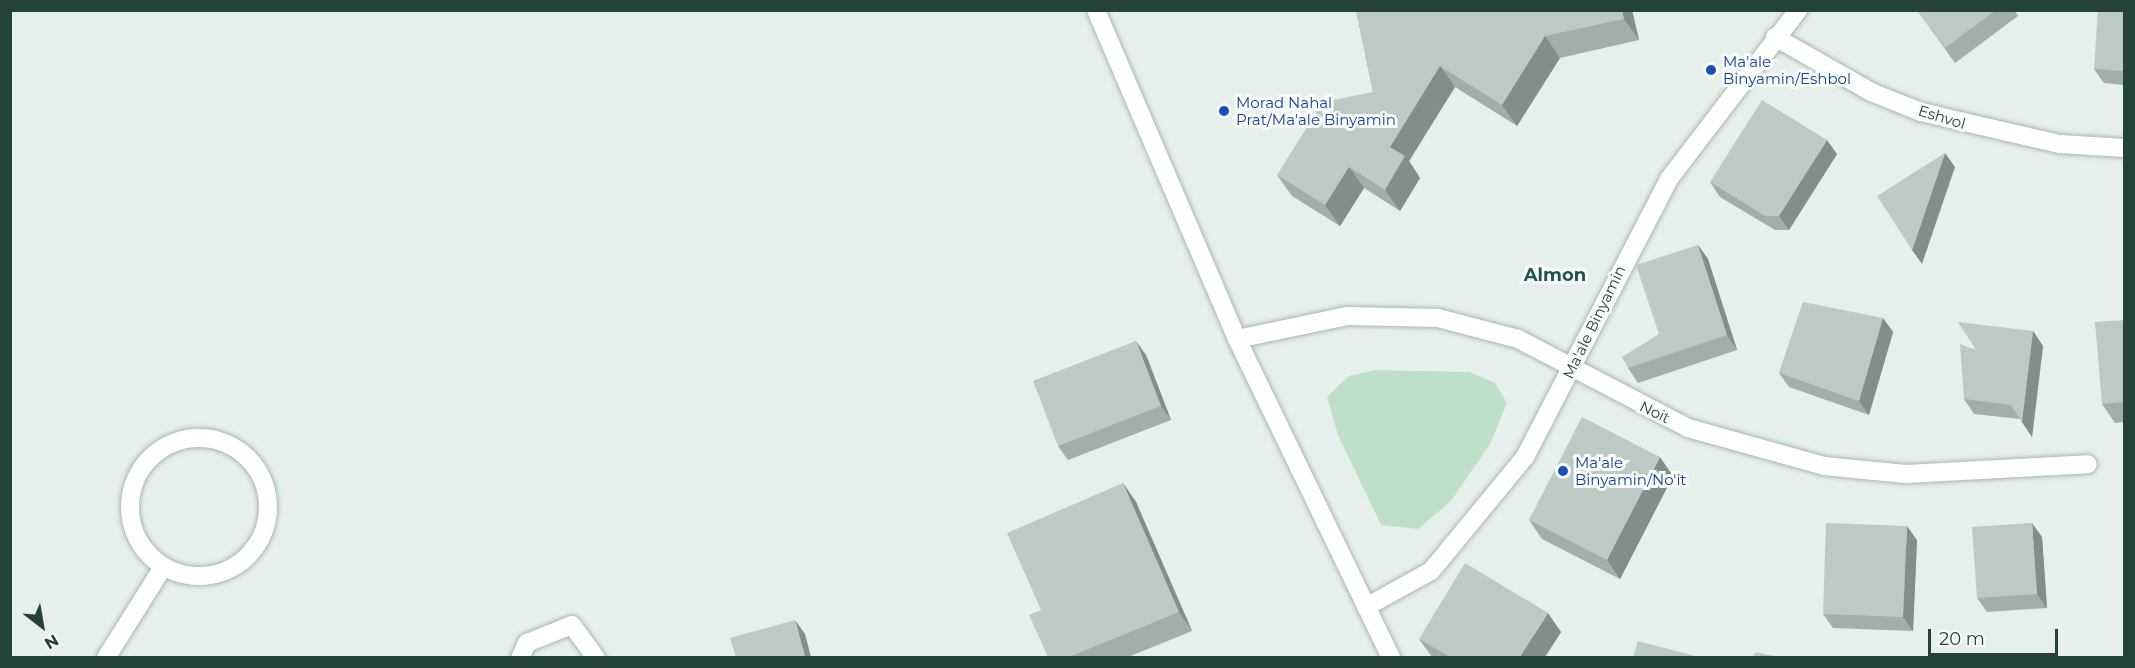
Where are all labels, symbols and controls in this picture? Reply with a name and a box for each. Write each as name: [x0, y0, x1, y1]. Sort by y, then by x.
place label: Ma'ale Binyamin/Eshbol: [1723, 52, 1851, 87]
marker: Ma'ale Binyamin/Eshbol: [1704, 63, 1718, 77]
place label: Morad Nahal Prat/Ma'ale Binyamin: [1236, 93, 1396, 128]
street label: Eshvol: [1916, 101, 1968, 133]
marker: Morad Nahal Prat/Ma'ale Binyamin: [1217, 104, 1231, 118]
street label: Ma'ale Binyamin: [1559, 262, 1629, 382]
district label: Almon: [1524, 264, 1586, 286]
street label: Noit: [1637, 397, 1673, 427]
place label: Ma'ale Binyamin/No'it: [1575, 453, 1686, 488]
marker: Ma'ale Binyamin/No'it: [1556, 464, 1570, 478]
north arrow: [12, 596, 72, 656]
scale bar: [1931, 617, 2062, 655]
text: 20 m: [1939, 628, 1985, 650]
text: N: [41, 630, 62, 653]

